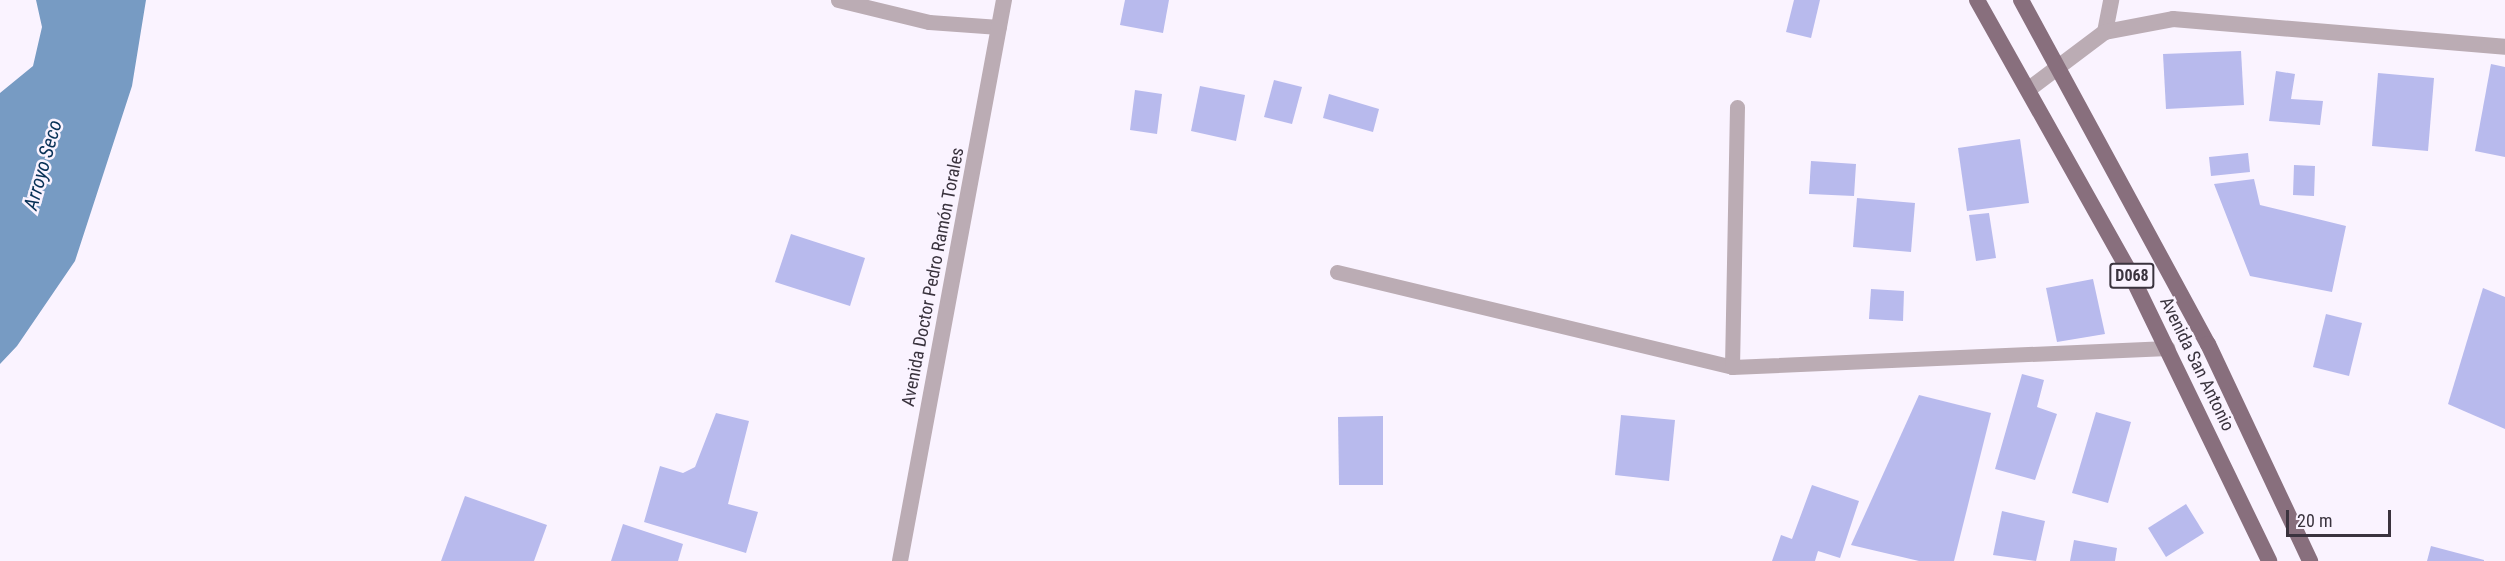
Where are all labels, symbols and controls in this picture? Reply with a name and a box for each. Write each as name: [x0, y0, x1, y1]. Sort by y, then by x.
water label: Arroyo Seco: [19, 117, 67, 213]
street label: Avenida Doctor Pedro Ramón Torales: [897, 146, 969, 408]
road number: D068: [2108, 263, 2156, 289]
street label: Avenida San Antonio: [2155, 293, 2239, 435]
scale bar: [2289, 498, 2394, 536]
text: 20 m: [2297, 510, 2332, 531]

